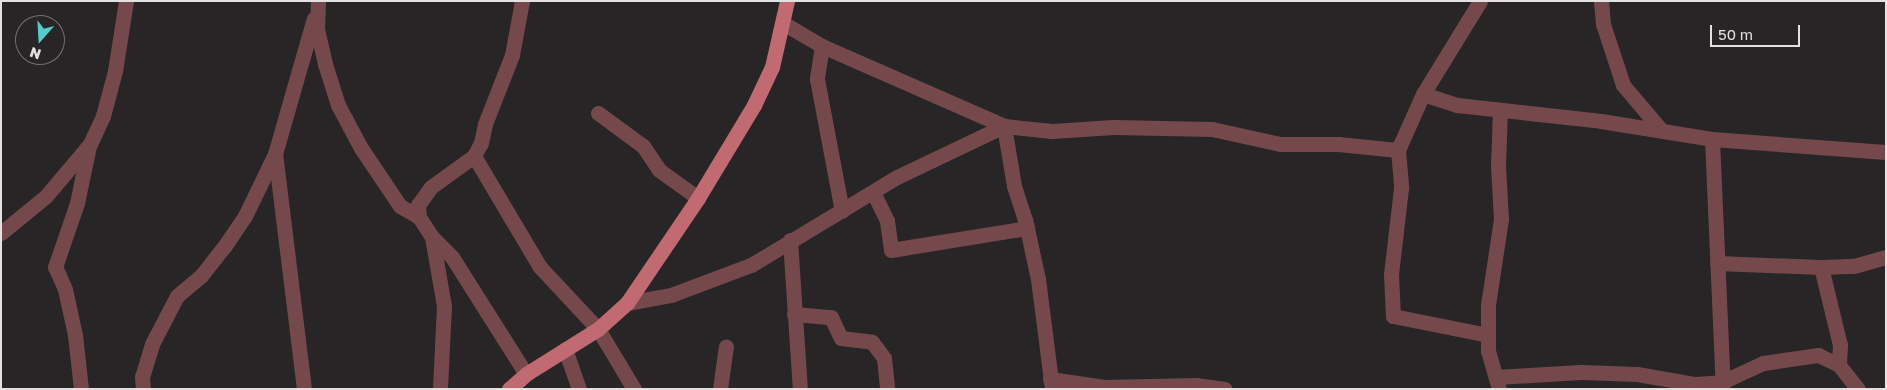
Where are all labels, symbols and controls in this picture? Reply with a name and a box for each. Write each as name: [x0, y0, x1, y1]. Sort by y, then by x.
north arrow: [15, 15, 65, 65]
scale bar: [1712, 15, 1802, 47]
text: 50 m: [1718, 25, 1753, 43]
text: N: [27, 44, 43, 63]

